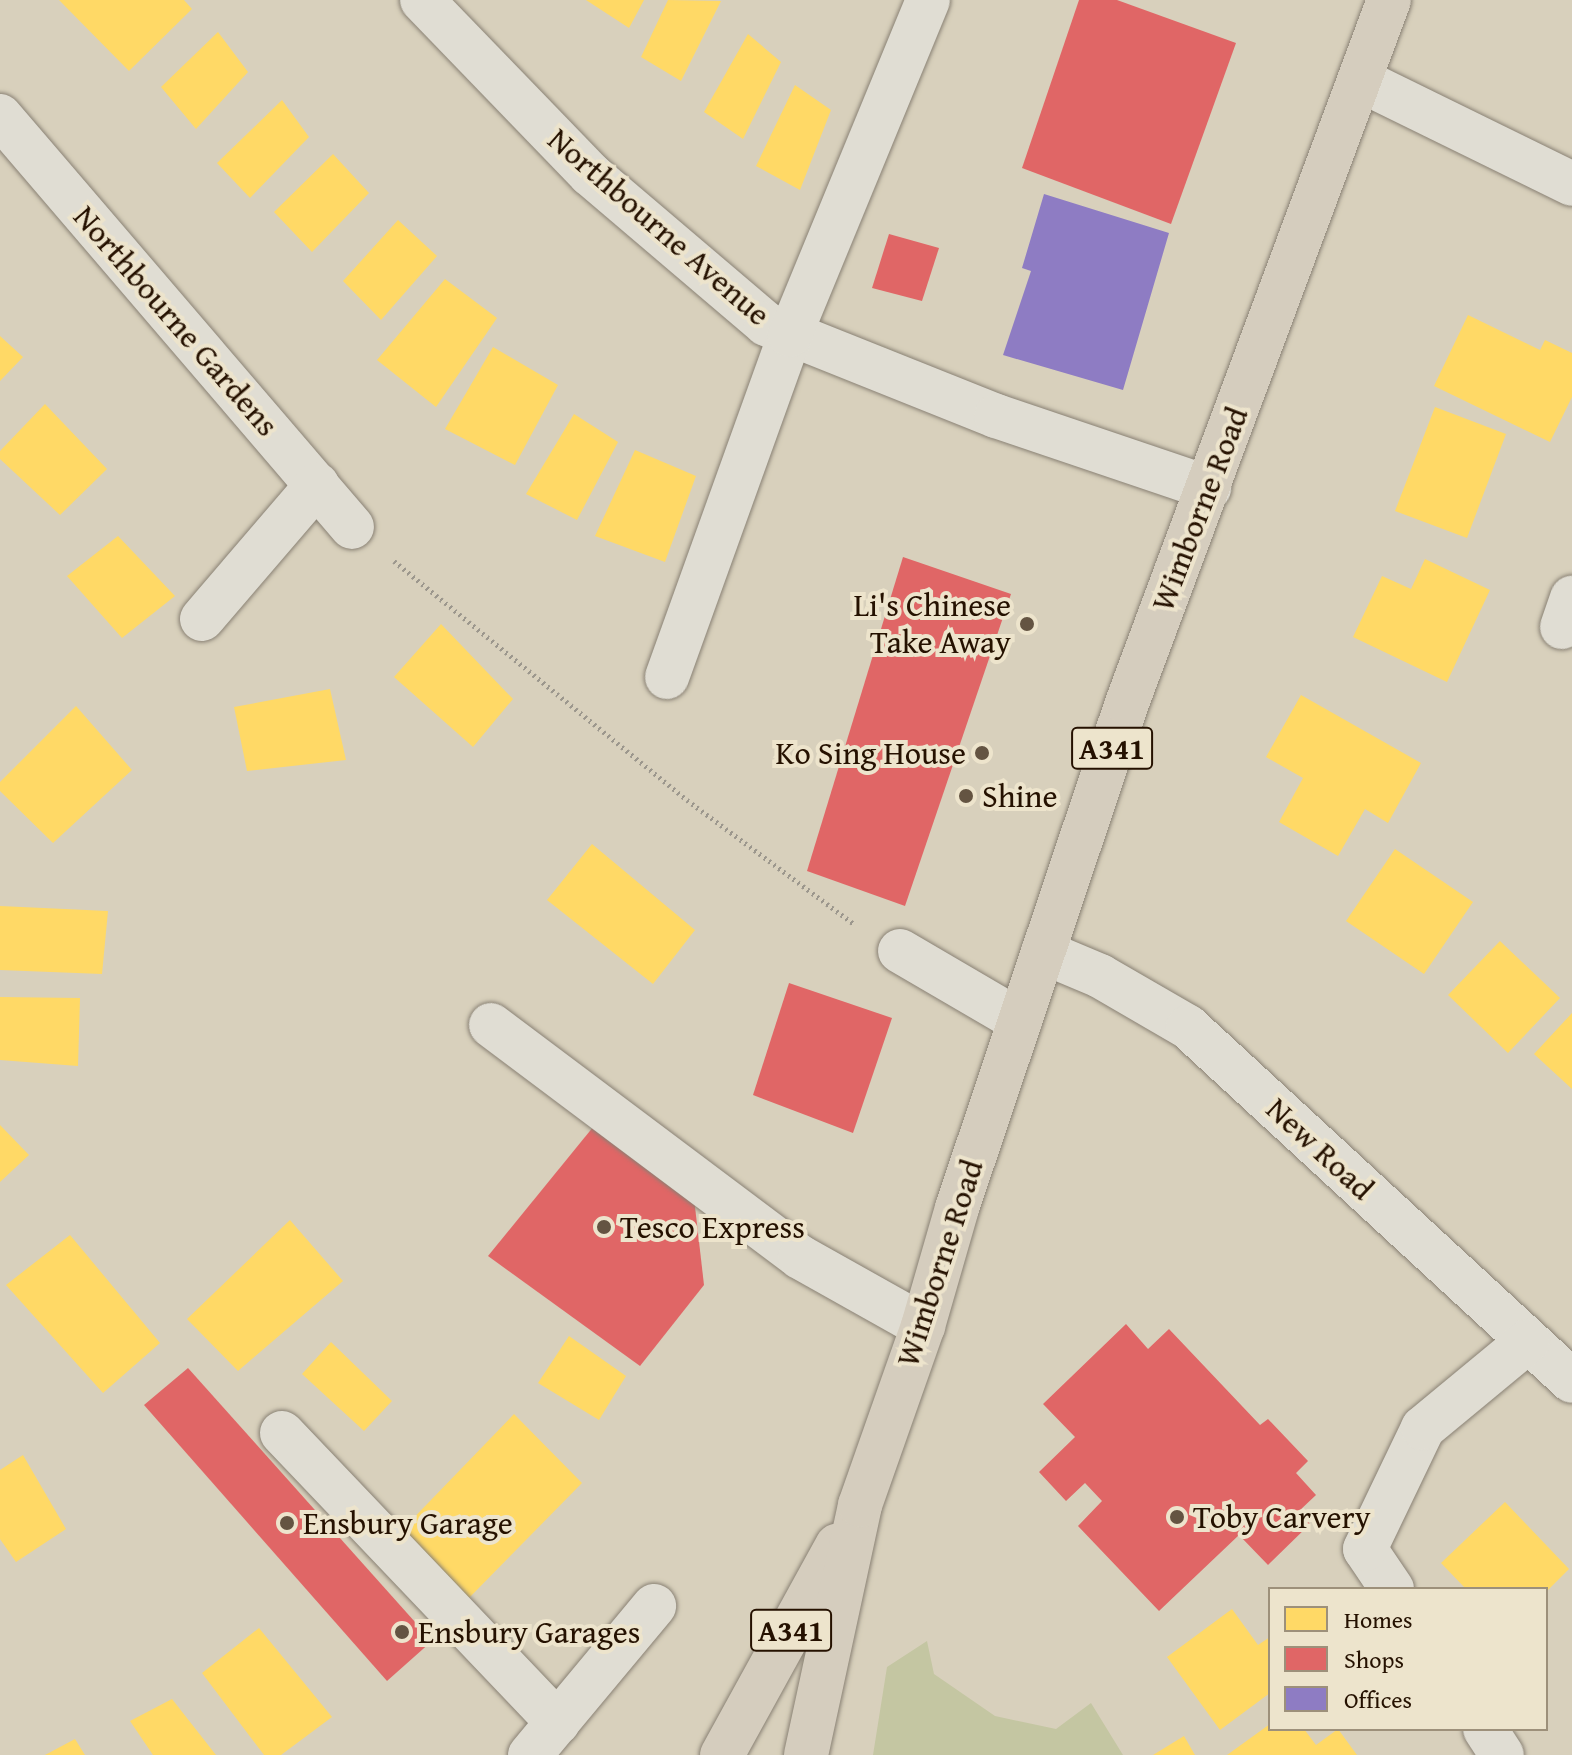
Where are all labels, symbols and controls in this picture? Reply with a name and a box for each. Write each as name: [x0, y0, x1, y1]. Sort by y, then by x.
street label: Northbourne Avenue: [540, 120, 778, 334]
street label: Northbourne Gardens: [65, 198, 287, 444]
street label: Wimborne Road: [1143, 402, 1257, 616]
place label: Li's Chinese Take Away: [853, 587, 1011, 662]
marker: Li's Chinese Take Away: [1018, 615, 1036, 633]
road number: A341: [1070, 722, 1154, 774]
place label: Ko Sing House: [776, 734, 966, 772]
marker: Ko Sing House: [973, 744, 991, 762]
place label: Shine: [982, 777, 1058, 815]
marker: Shine: [957, 787, 975, 805]
street label: New Road: [1258, 1090, 1382, 1208]
street label: Wimborne Road: [888, 1155, 992, 1371]
place label: Tesco Express: [620, 1208, 805, 1246]
marker: Tesco Express: [595, 1218, 613, 1236]
place label: Toby Carvery: [1193, 1498, 1371, 1536]
place label: Ensbury Garage: [303, 1504, 513, 1542]
marker: Toby Carvery: [1168, 1508, 1186, 1526]
marker: Ensbury Garage: [278, 1514, 296, 1532]
legend: [1268, 1587, 1548, 1731]
text: Homes: [1344, 1602, 1413, 1637]
road number: A341: [749, 1604, 833, 1656]
place label: Ensbury Garages: [418, 1613, 641, 1651]
marker: Ensbury Garages: [393, 1623, 411, 1641]
text: Shops: [1344, 1642, 1404, 1677]
text: Offices: [1344, 1682, 1412, 1717]

